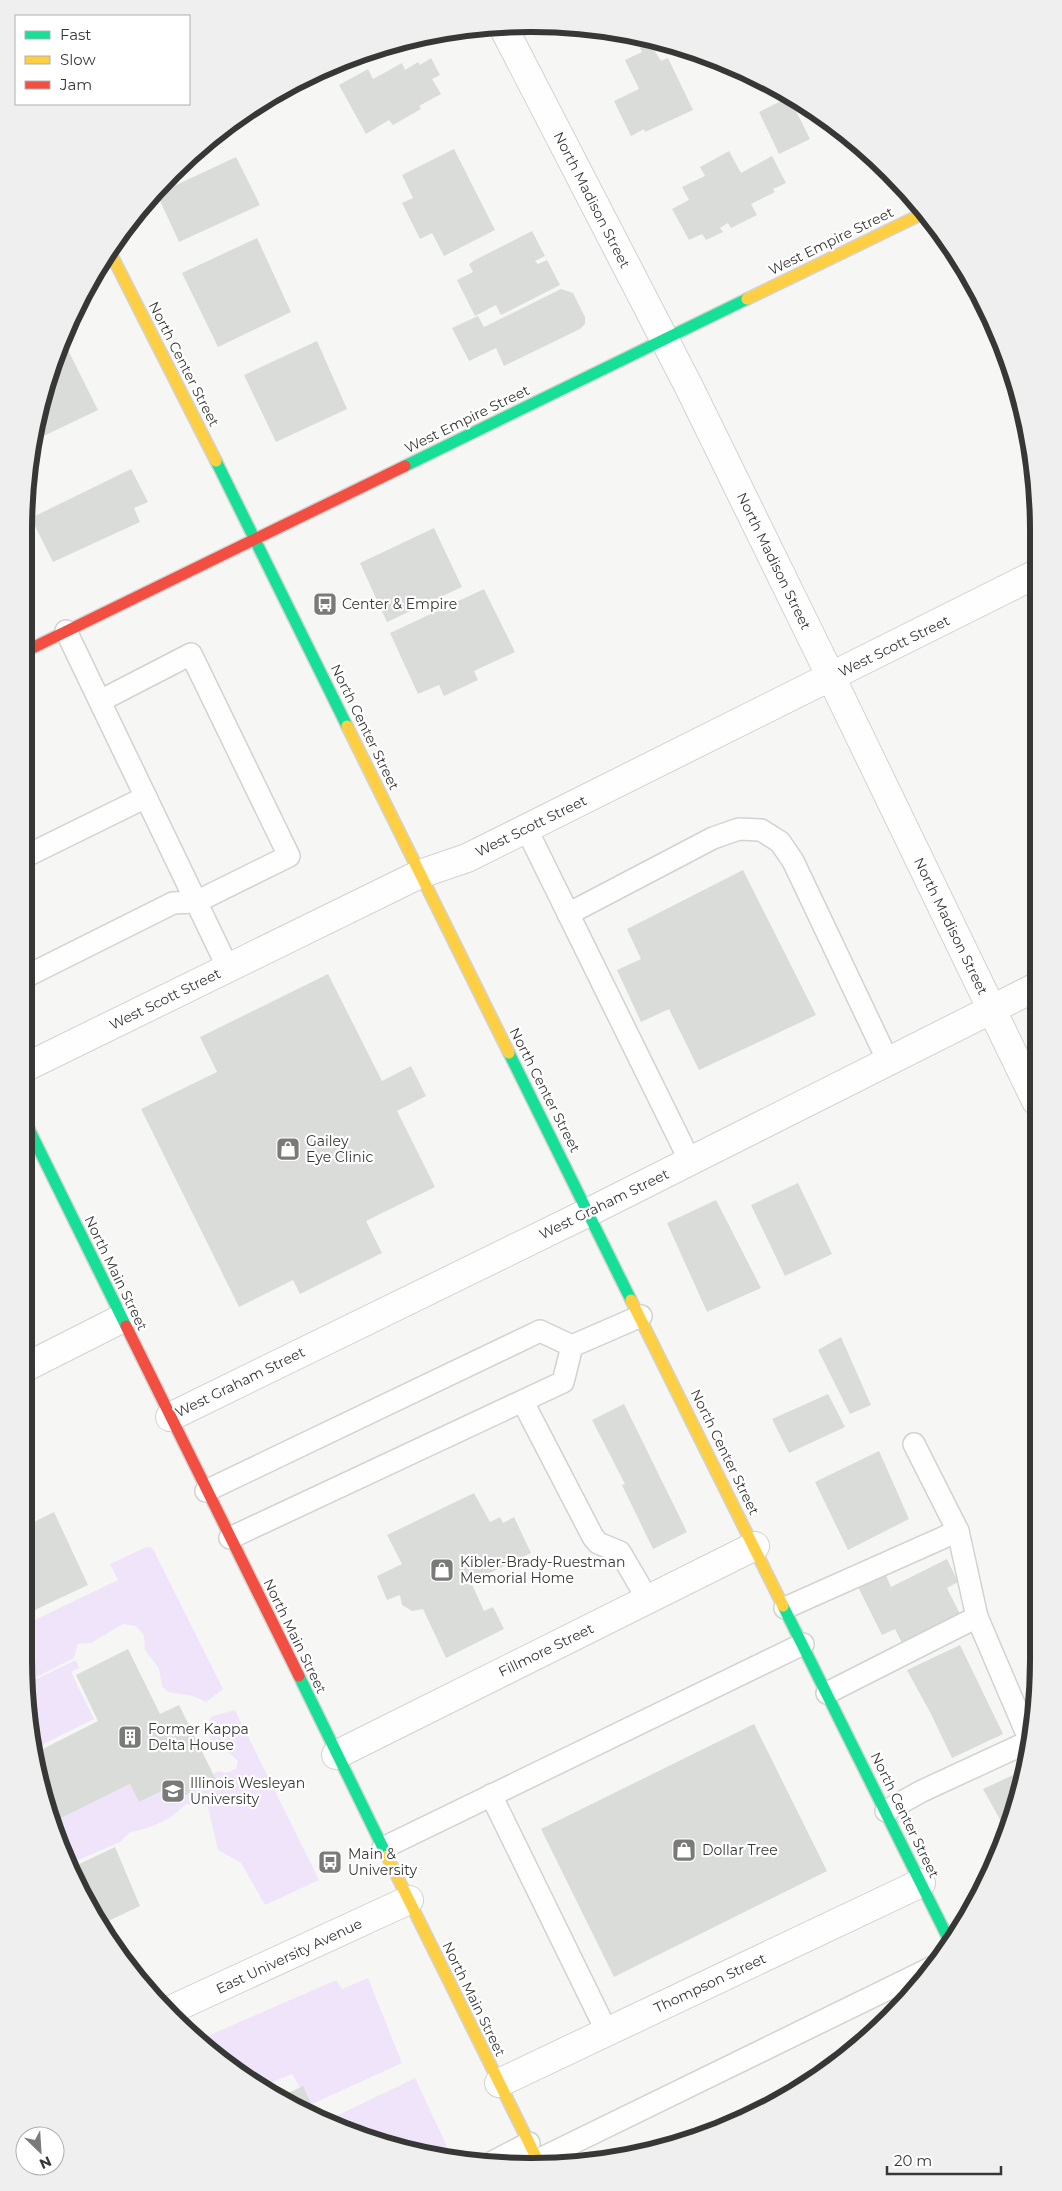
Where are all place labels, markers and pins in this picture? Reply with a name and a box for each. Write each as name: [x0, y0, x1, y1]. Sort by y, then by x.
bus stop icon: Center & Empire: [312, 591, 338, 617]
place label: Center & Empire: [342, 595, 457, 613]
place label: Gailey Eye Clinic: [306, 1132, 374, 1166]
shop icon: Gailey Eye Clinic: [275, 1136, 301, 1162]
place label: Kibler-Brady-Ruestman Memorial Home: [460, 1553, 625, 1587]
shop icon: Kibler-Brady-Ruestman Memorial Home: [429, 1557, 455, 1583]
place label: Former Kappa Delta House: [148, 1720, 249, 1754]
building icon: Former Kappa Delta House: [117, 1724, 143, 1750]
place label: Illinois Wesleyan University: [190, 1774, 305, 1808]
school or university icon: Illinois Wesleyan University: [160, 1778, 186, 1804]
shop icon: Dollar Tree: [671, 1837, 697, 1863]
place label: Dollar Tree: [702, 1841, 778, 1859]
place label: Main & University: [348, 1845, 417, 1879]
bus stop icon: Main & University: [317, 1849, 343, 1875]

